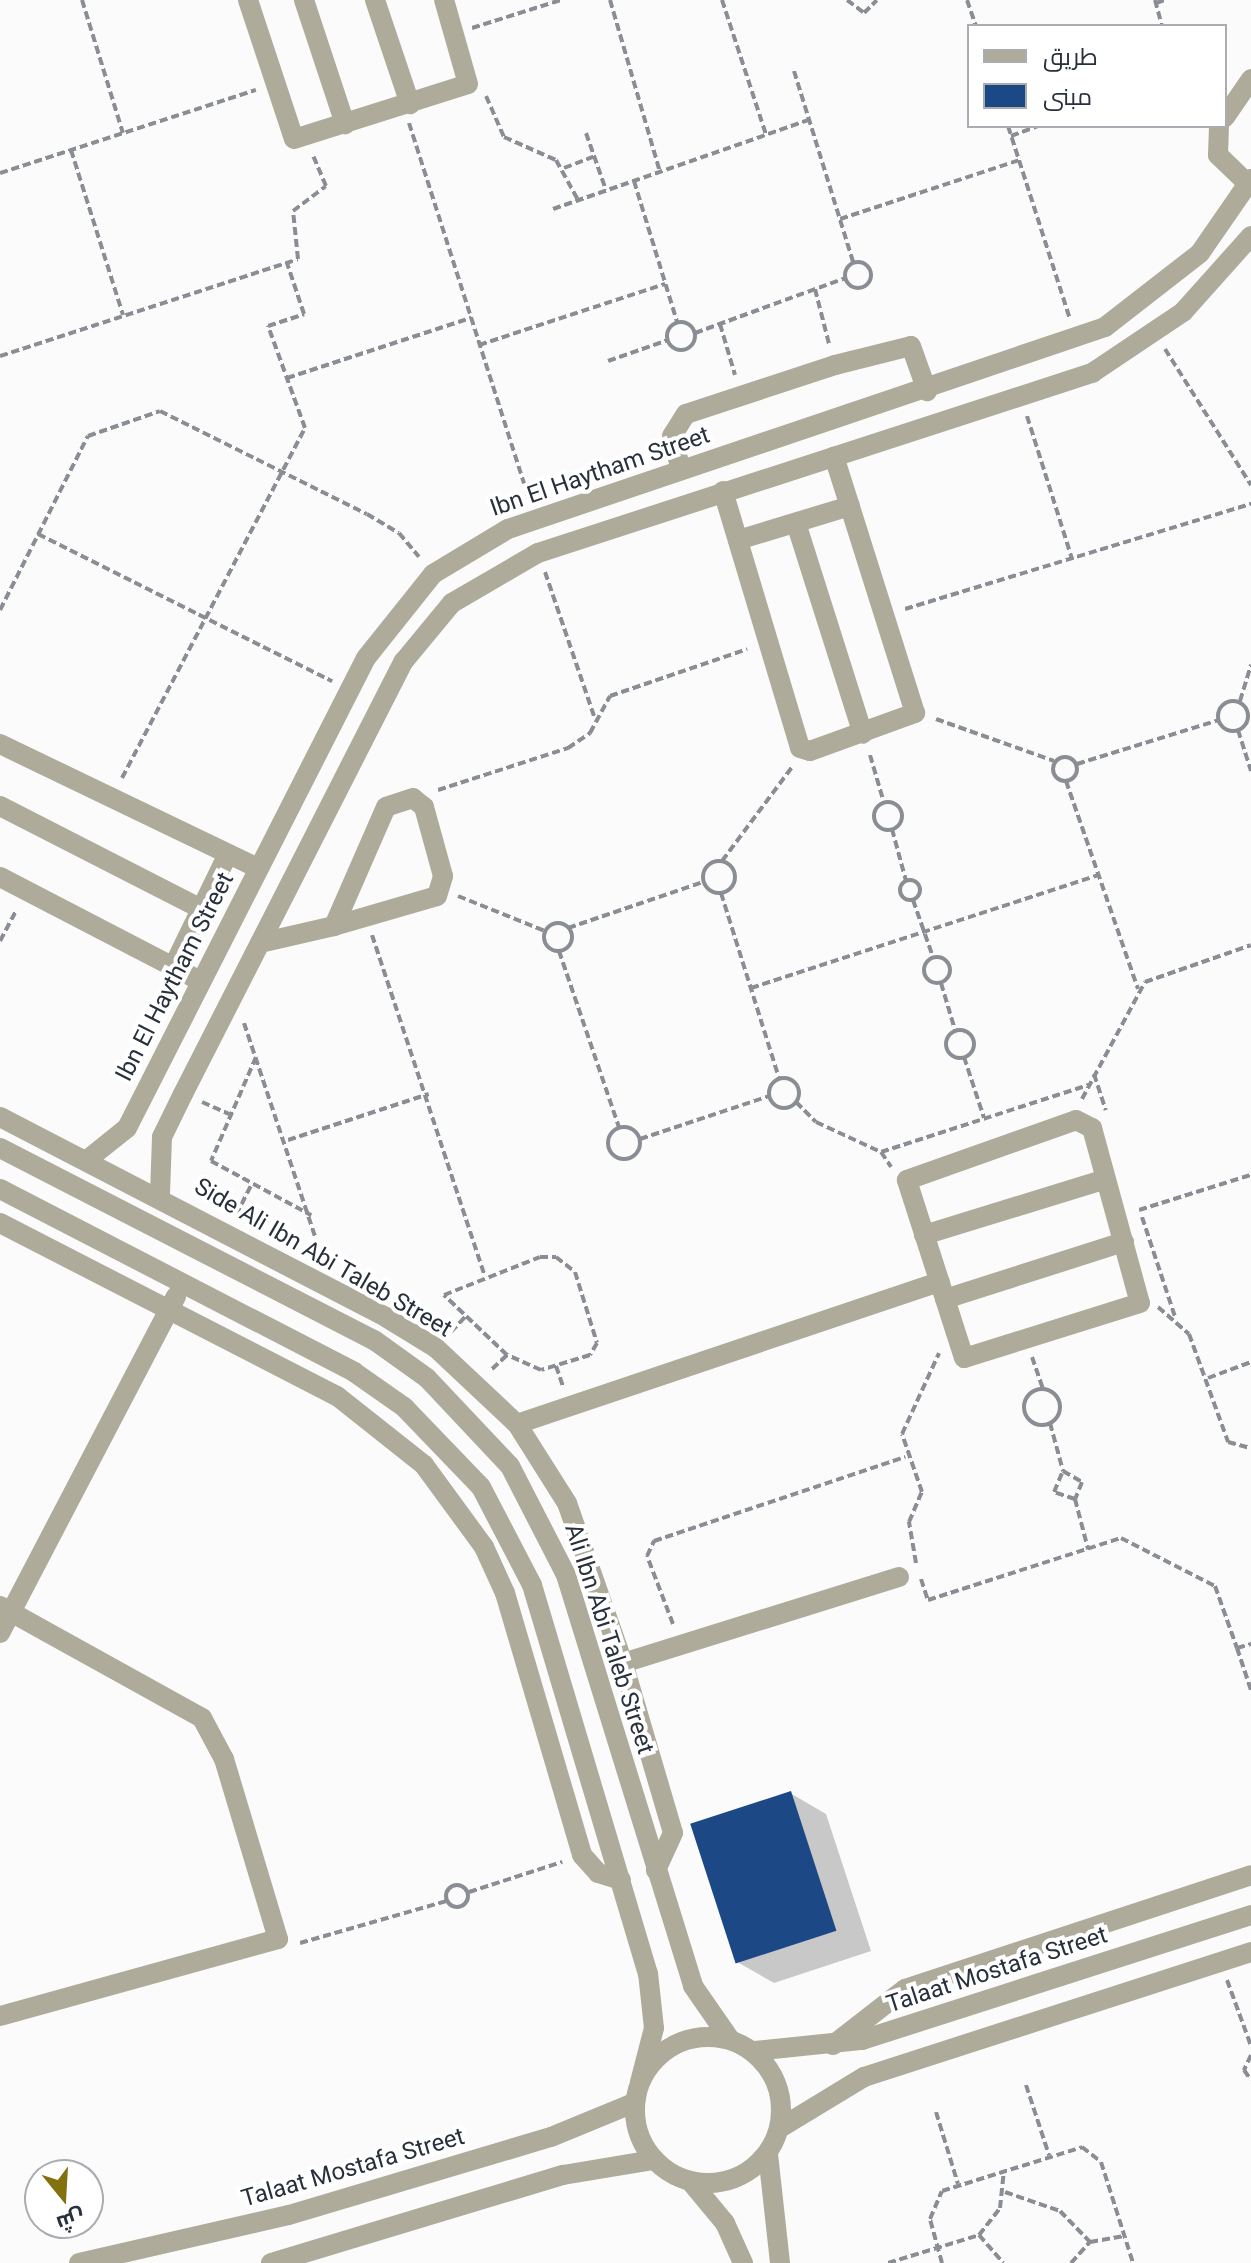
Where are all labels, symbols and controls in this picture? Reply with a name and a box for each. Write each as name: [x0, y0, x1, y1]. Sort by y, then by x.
legend: [967, 24, 1227, 128]
text: طريق: [1043, 43, 1098, 71]
text: مبنى: [1043, 83, 1092, 111]
street label: Ibn El Haytham Street: [486, 421, 714, 523]
street label: Ibn El Haytham Street: [110, 868, 240, 1086]
street label: Side Ali Ibn Abi Taleb Street: [189, 1172, 457, 1344]
street label: Ali Ibn Abi Taleb Street: [558, 1520, 660, 1758]
street label: Talaat Mostafa Street: [883, 1921, 1111, 2019]
street label: Talaat Mostafa Street: [238, 2122, 468, 2214]
north arrow: [24, 2159, 104, 2239]
text: ش: [54, 2204, 88, 2237]

